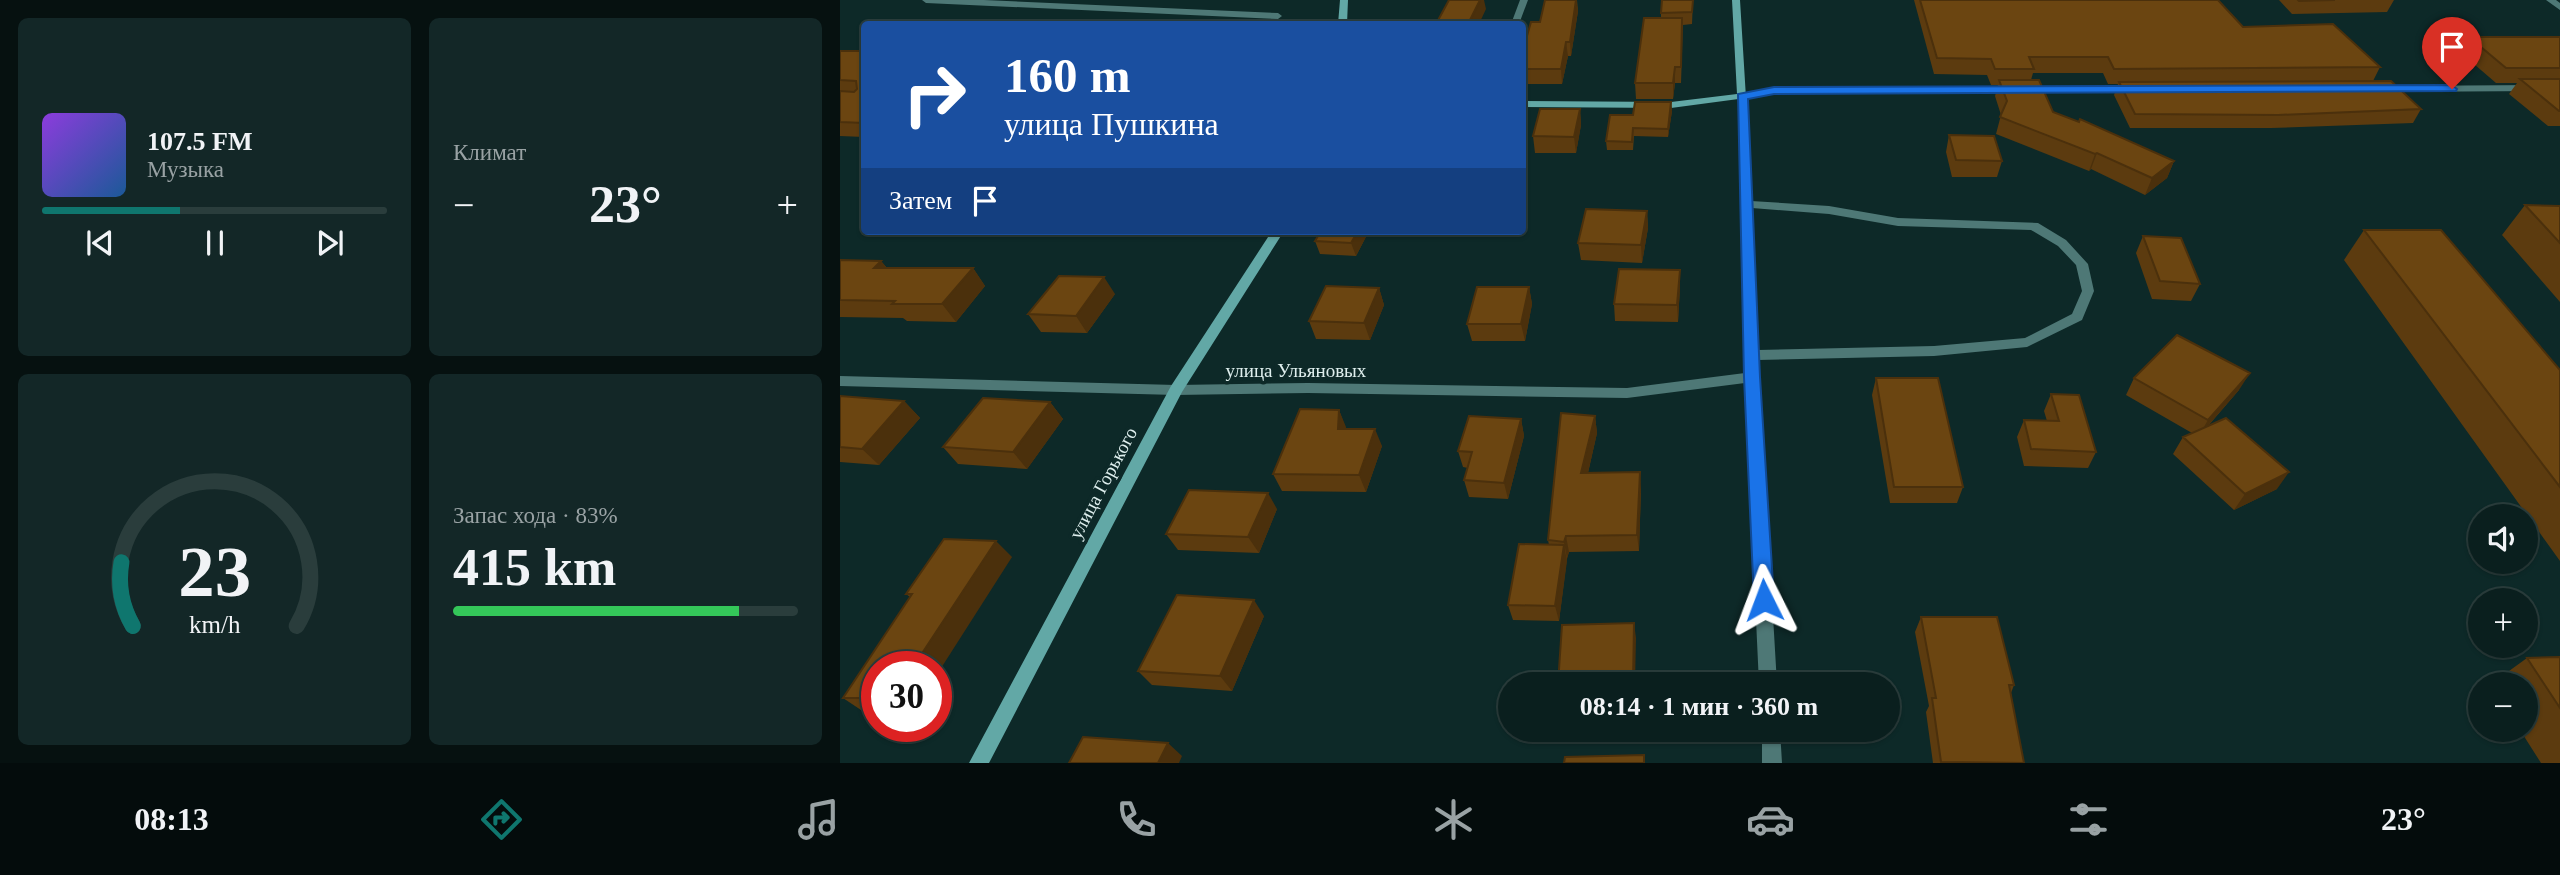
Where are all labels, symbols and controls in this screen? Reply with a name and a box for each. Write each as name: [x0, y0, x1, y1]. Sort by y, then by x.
pin: [2422, 17, 2482, 89]
icon: arrive: [2433, 28, 2471, 66]
text: 160 m: [1004, 48, 1131, 103]
icon: right: [889, 49, 980, 140]
text: улица Пушкина: [1004, 106, 1219, 142]
text: 107.5 FM: [147, 127, 252, 156]
text: Климат: [453, 140, 526, 165]
text: Музыка: [147, 157, 224, 182]
text: 23°: [589, 176, 662, 233]
icon: arrive: [966, 182, 1004, 220]
text: −: [453, 184, 474, 226]
text: +: [777, 184, 798, 226]
text: Затем: [889, 186, 952, 215]
icon: previous: [81, 224, 119, 262]
icon: pause: [196, 224, 234, 262]
icon: next: [311, 224, 349, 262]
street label: улица Ульяновых: [1226, 360, 1367, 381]
street label: улица Горького: [1065, 424, 1141, 542]
text: Запас хода · 83%: [453, 503, 618, 528]
map controls: [2468, 504, 2538, 742]
button: sound: [2468, 504, 2538, 574]
text: 23: [178, 531, 251, 612]
text: 415 km: [453, 539, 616, 596]
position arrow: [1727, 563, 1801, 637]
button: +: [2468, 588, 2538, 658]
text: km/h: [189, 610, 241, 637]
speed limit sign: 30: [861, 651, 952, 742]
button: −: [2468, 672, 2538, 742]
text: 08:14 · 1 мин · 360 m: [1580, 692, 1818, 721]
icon: directions: [477, 795, 526, 844]
icon: music: [794, 795, 843, 844]
icon: phone: [1112, 795, 1161, 844]
icon: climate: [1429, 795, 1478, 844]
icon: car: [1746, 795, 1795, 844]
icon: filters: [2064, 795, 2113, 844]
text: 08:13: [134, 801, 209, 837]
text: 23°: [2381, 801, 2426, 837]

